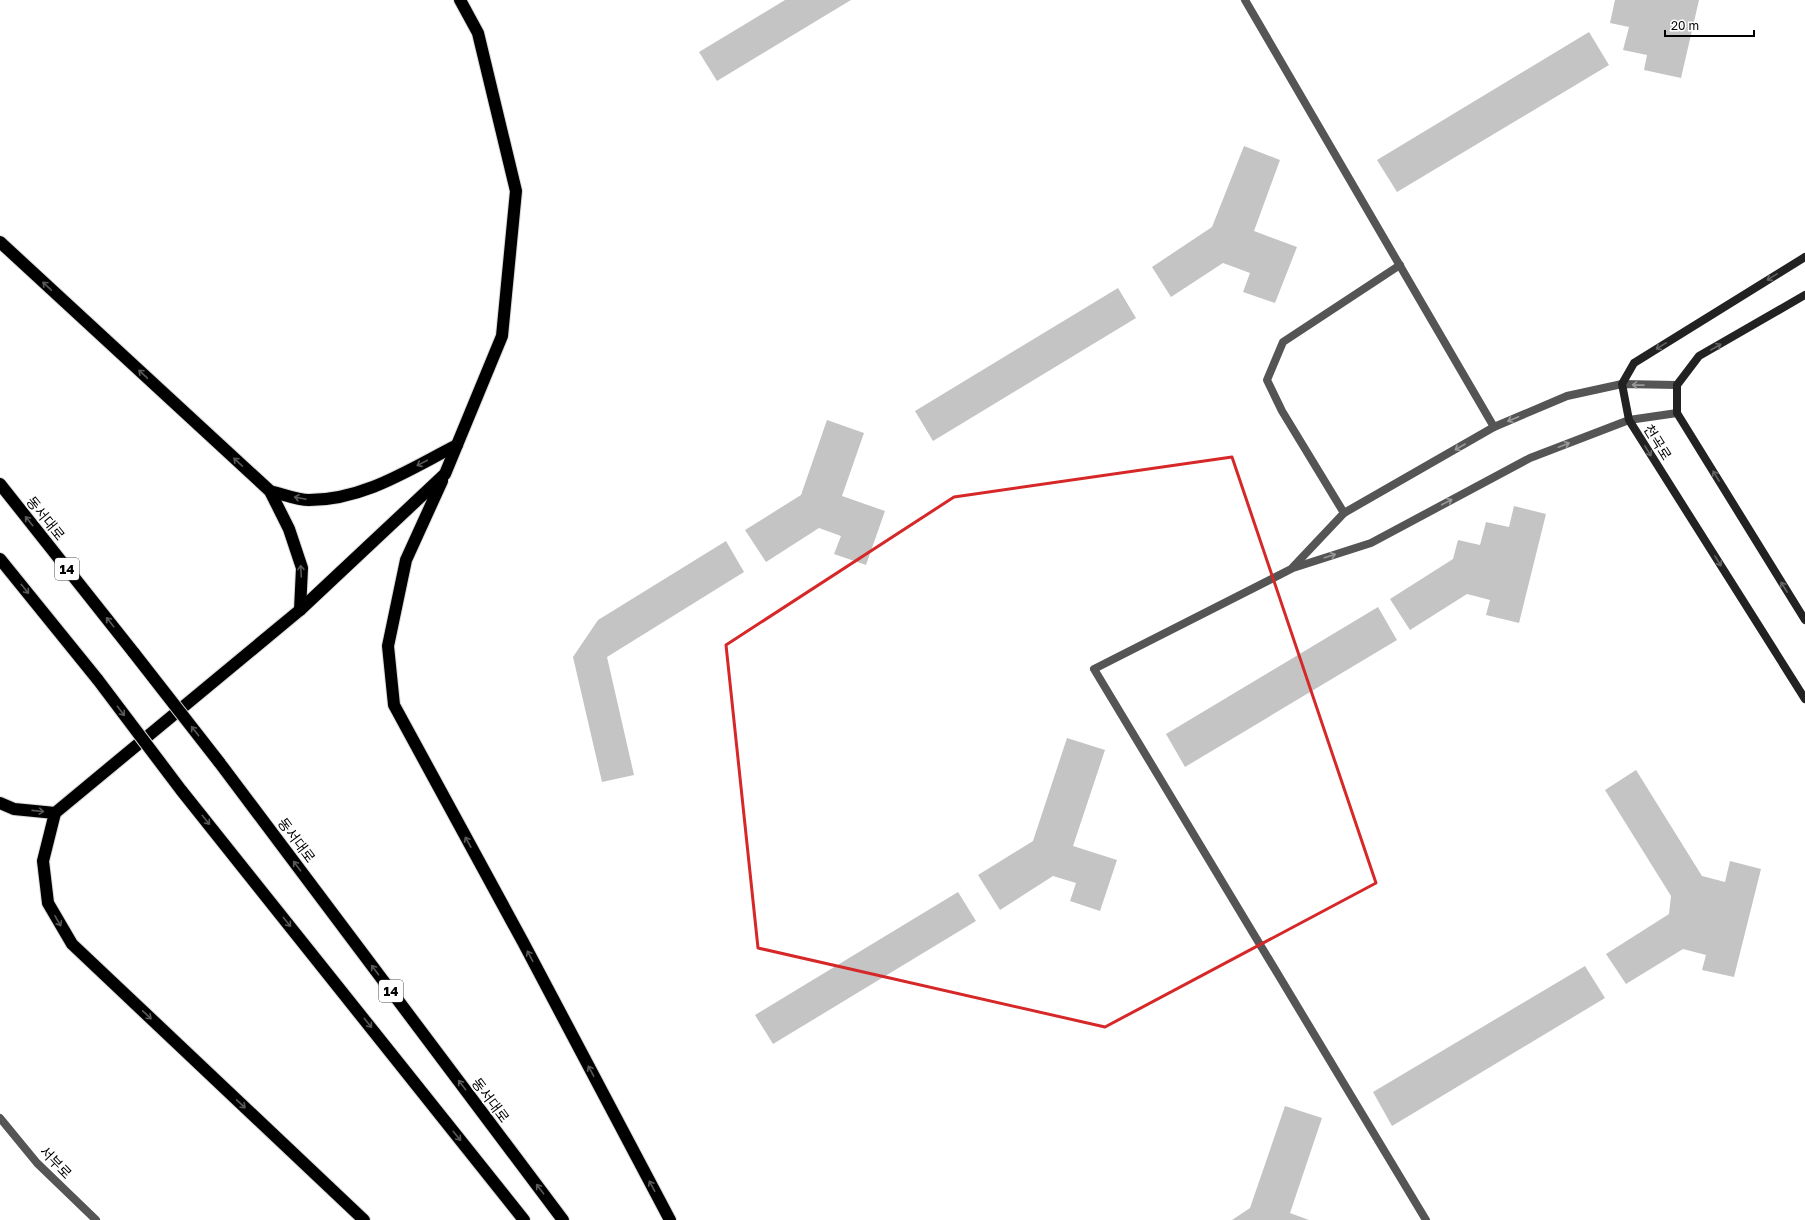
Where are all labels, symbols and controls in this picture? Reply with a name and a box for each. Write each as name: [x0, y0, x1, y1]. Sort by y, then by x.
scale bar: [1665, 12, 1754, 38]
text: 20 m: [1671, 18, 1699, 33]
one-way arrow: [1766, 274, 1778, 282]
one-way arrow: [42, 281, 52, 290]
one-way arrow: [1655, 342, 1667, 350]
one-way arrow: [1710, 342, 1722, 350]
one-way arrow: [138, 369, 148, 378]
one-way arrow: [1632, 381, 1645, 389]
one-way arrow: [1508, 416, 1520, 423]
street label: 천곡로: [1641, 421, 1676, 463]
one-way arrow: [1558, 441, 1570, 449]
one-way arrow: [1454, 443, 1466, 451]
one-way arrow: [1645, 445, 1653, 457]
one-way arrow: [233, 457, 243, 467]
one-way arrow: [417, 460, 429, 467]
one-way arrow: [1712, 471, 1720, 482]
street label: 동서대로: [23, 493, 69, 543]
one-way arrow: [294, 493, 307, 501]
one-way arrow: [1441, 498, 1453, 505]
one-way arrow: [24, 515, 33, 526]
one-way arrow: [1323, 552, 1336, 559]
one-way arrow: [1714, 555, 1722, 566]
road number: 14: [55, 558, 79, 580]
one-way arrow: [298, 565, 305, 578]
one-way arrow: [1780, 581, 1788, 593]
one-way arrow: [20, 584, 29, 594]
one-way arrow: [105, 617, 114, 628]
one-way arrow: [117, 705, 126, 716]
one-way arrow: [191, 725, 199, 736]
one-way arrow: [31, 808, 44, 815]
street label: 동서대로: [275, 814, 319, 866]
one-way arrow: [201, 815, 210, 826]
one-way arrow: [464, 836, 472, 848]
one-way arrow: [293, 860, 301, 871]
one-way arrow: [55, 915, 63, 927]
one-way arrow: [282, 916, 291, 927]
one-way arrow: [526, 950, 534, 962]
one-way arrow: [371, 964, 379, 975]
road number: 14: [379, 980, 403, 1002]
one-way arrow: [142, 1010, 152, 1019]
one-way arrow: [363, 1018, 372, 1029]
one-way arrow: [587, 1065, 595, 1077]
street label: 동서대로: [469, 1074, 513, 1126]
one-way arrow: [457, 1079, 466, 1090]
one-way arrow: [236, 1099, 246, 1109]
one-way arrow: [453, 1131, 462, 1141]
street label: 서부로: [36, 1142, 76, 1182]
one-way arrow: [648, 1180, 655, 1192]
one-way arrow: [535, 1183, 544, 1194]

